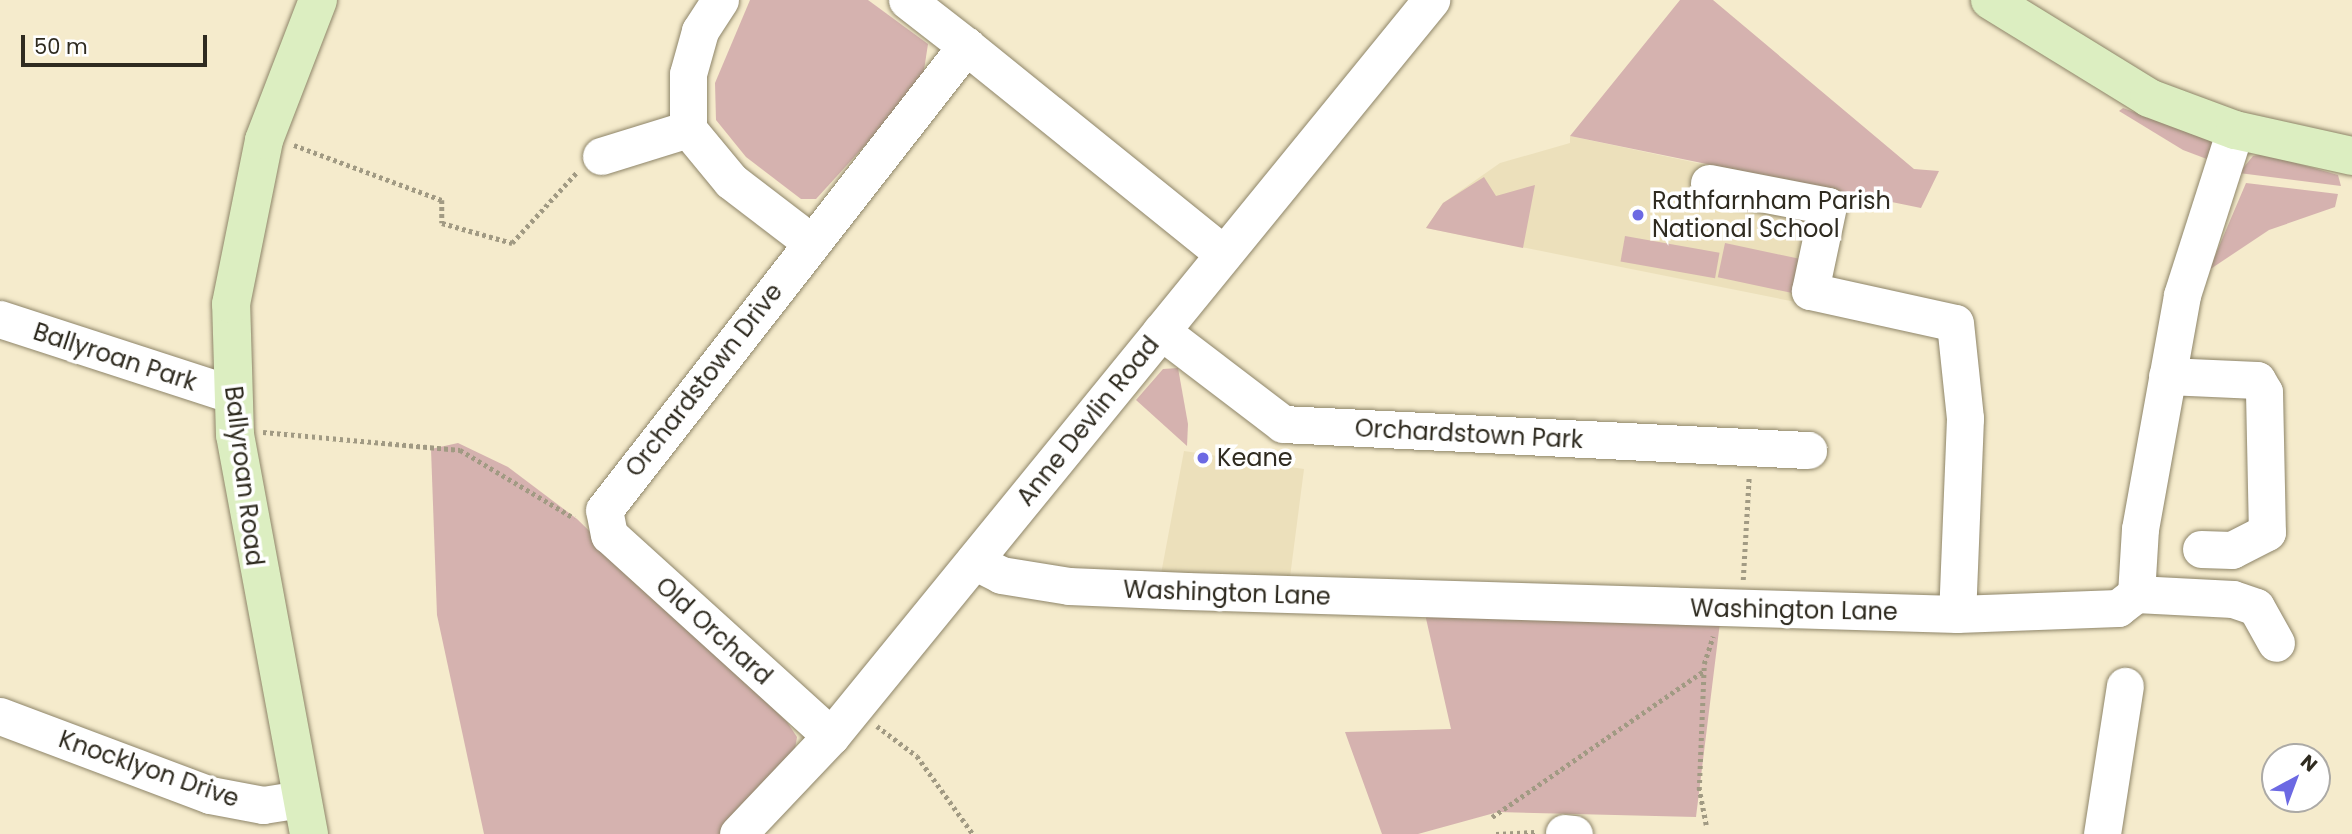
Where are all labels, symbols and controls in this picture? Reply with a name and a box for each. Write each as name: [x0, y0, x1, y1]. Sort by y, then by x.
scale bar: [24, 21, 210, 65]
text: 50 m: [34, 32, 88, 61]
place label: Rathfarnham Parish National School: [1652, 187, 1891, 243]
marker: Rathfarnham Parish National School: [1630, 207, 1646, 223]
street label: Orchardstown Drive: [620, 278, 788, 482]
street label: Ballyroan Park: [30, 317, 200, 397]
street label: Anne Devlin Road: [1011, 331, 1165, 511]
street label: Ballyroan Road: [219, 384, 269, 568]
street label: Orchardstown Park: [1354, 414, 1584, 454]
place label: Keane: [1217, 444, 1293, 472]
marker: Keane: [1195, 450, 1211, 466]
street label: Old Orchard: [650, 571, 778, 691]
street label: Washington Lane: [1123, 575, 1331, 611]
street label: Washington Lane: [1690, 594, 1898, 626]
street label: Knocklyon Drive: [55, 725, 243, 813]
north arrow: [2261, 743, 2331, 813]
text: N: [2295, 748, 2323, 778]

